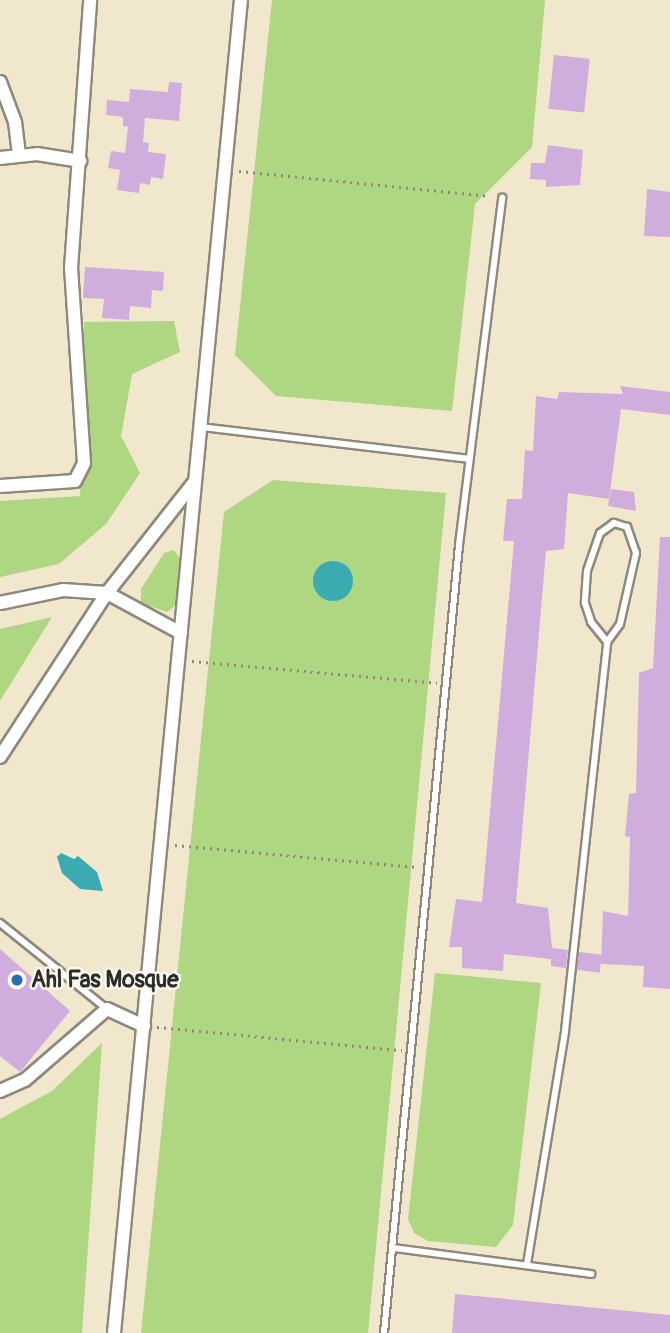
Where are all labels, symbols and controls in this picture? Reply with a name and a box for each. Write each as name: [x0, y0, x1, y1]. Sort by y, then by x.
place label: Ahl Fas Mosque: [31, 966, 178, 994]
marker: Ahl Fas Mosque: [9, 972, 25, 988]

